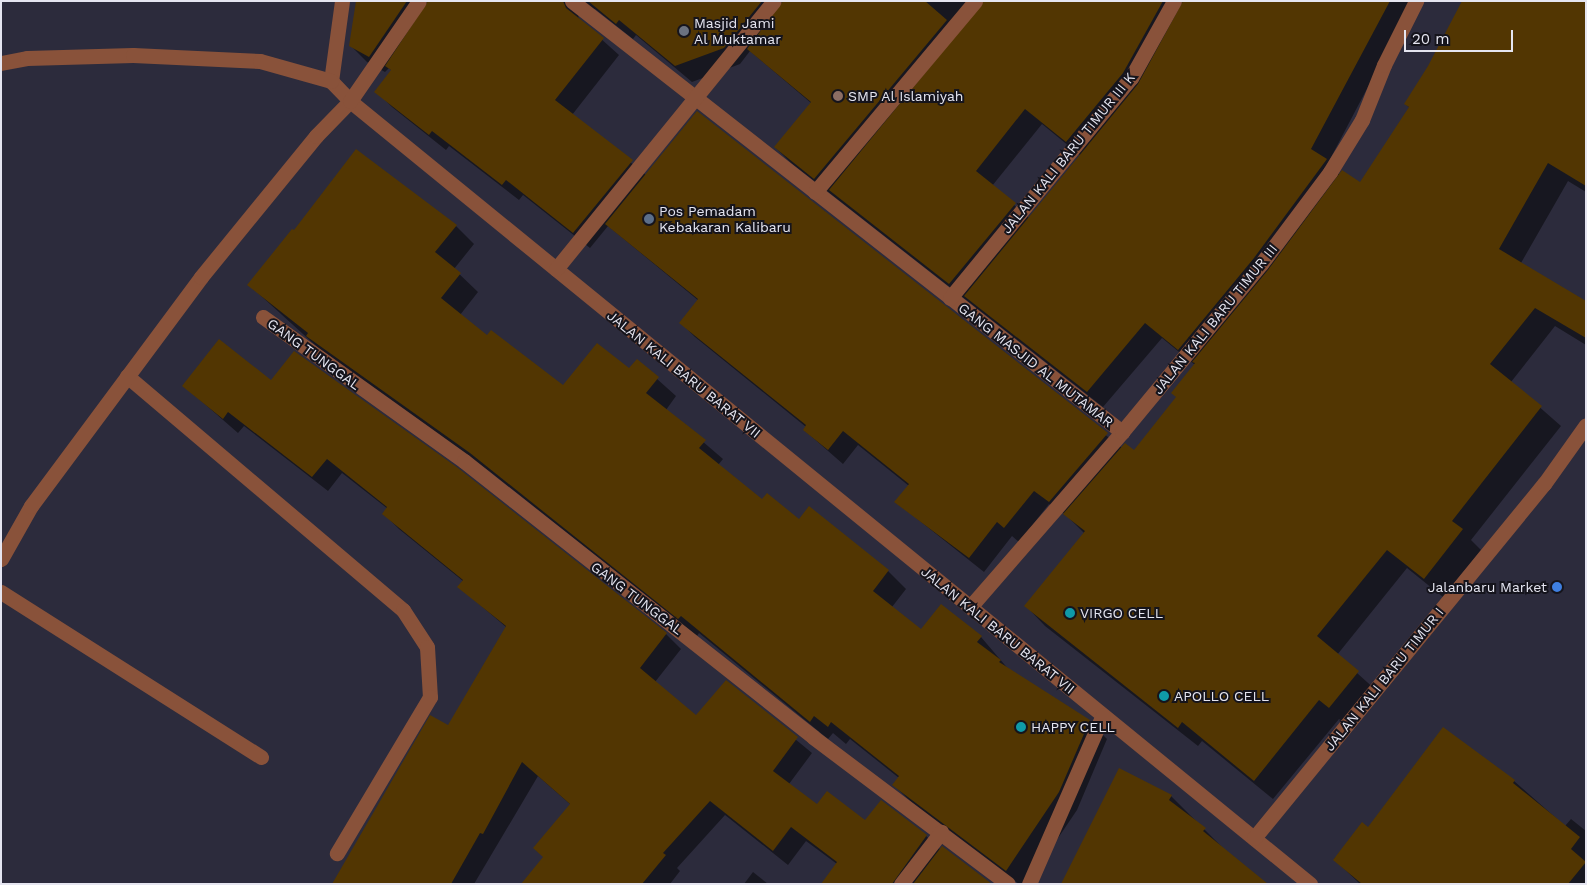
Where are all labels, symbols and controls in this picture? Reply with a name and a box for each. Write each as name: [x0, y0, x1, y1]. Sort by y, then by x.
place label: Masjid Jami Al Muktamar: [694, 15, 781, 48]
scale bar: [1407, 20, 1516, 52]
marker: Masjid Jami Al Muktamar: [678, 25, 690, 37]
text: 20 m: [1412, 30, 1450, 48]
street label: JALAN KALI BARU TIMUR III K: [998, 69, 1138, 237]
place label: SMP Al Islamiyah: [848, 88, 965, 104]
marker: SMP Al Islamiyah: [832, 90, 844, 102]
place label: Pos Pemadam Kebakaran Kalibaru: [659, 203, 791, 236]
marker: Pos Pemadam Kebakaran Kalibaru: [643, 213, 655, 225]
street label: JALAN KALI BARU TIMUR III: [1149, 240, 1281, 398]
street label: GANG MASJID AL MUTAMAR: [955, 299, 1117, 431]
street label: JALAN KALI BARU BARAT VII: [603, 307, 765, 441]
street label: GANG TUNGGAL: [264, 315, 364, 393]
street label: GANG TUNGGAL: [588, 558, 686, 638]
street label: JALAN KALI BARU BARAT VII: [917, 563, 1079, 697]
place label: Jalanbaru Market: [1428, 579, 1547, 595]
marker: Jalanbaru Market: [1551, 581, 1563, 593]
street label: JALAN KALI BARU TIMUR I: [1321, 604, 1447, 754]
place label: VIRGO CELL: [1080, 605, 1163, 621]
marker: VIRGO CELL: [1064, 607, 1076, 619]
place label: APOLLO CELL: [1174, 688, 1269, 704]
marker: APOLLO CELL: [1158, 690, 1170, 702]
place label: HAPPY CELL: [1031, 719, 1115, 735]
marker: HAPPY CELL: [1015, 721, 1027, 733]

